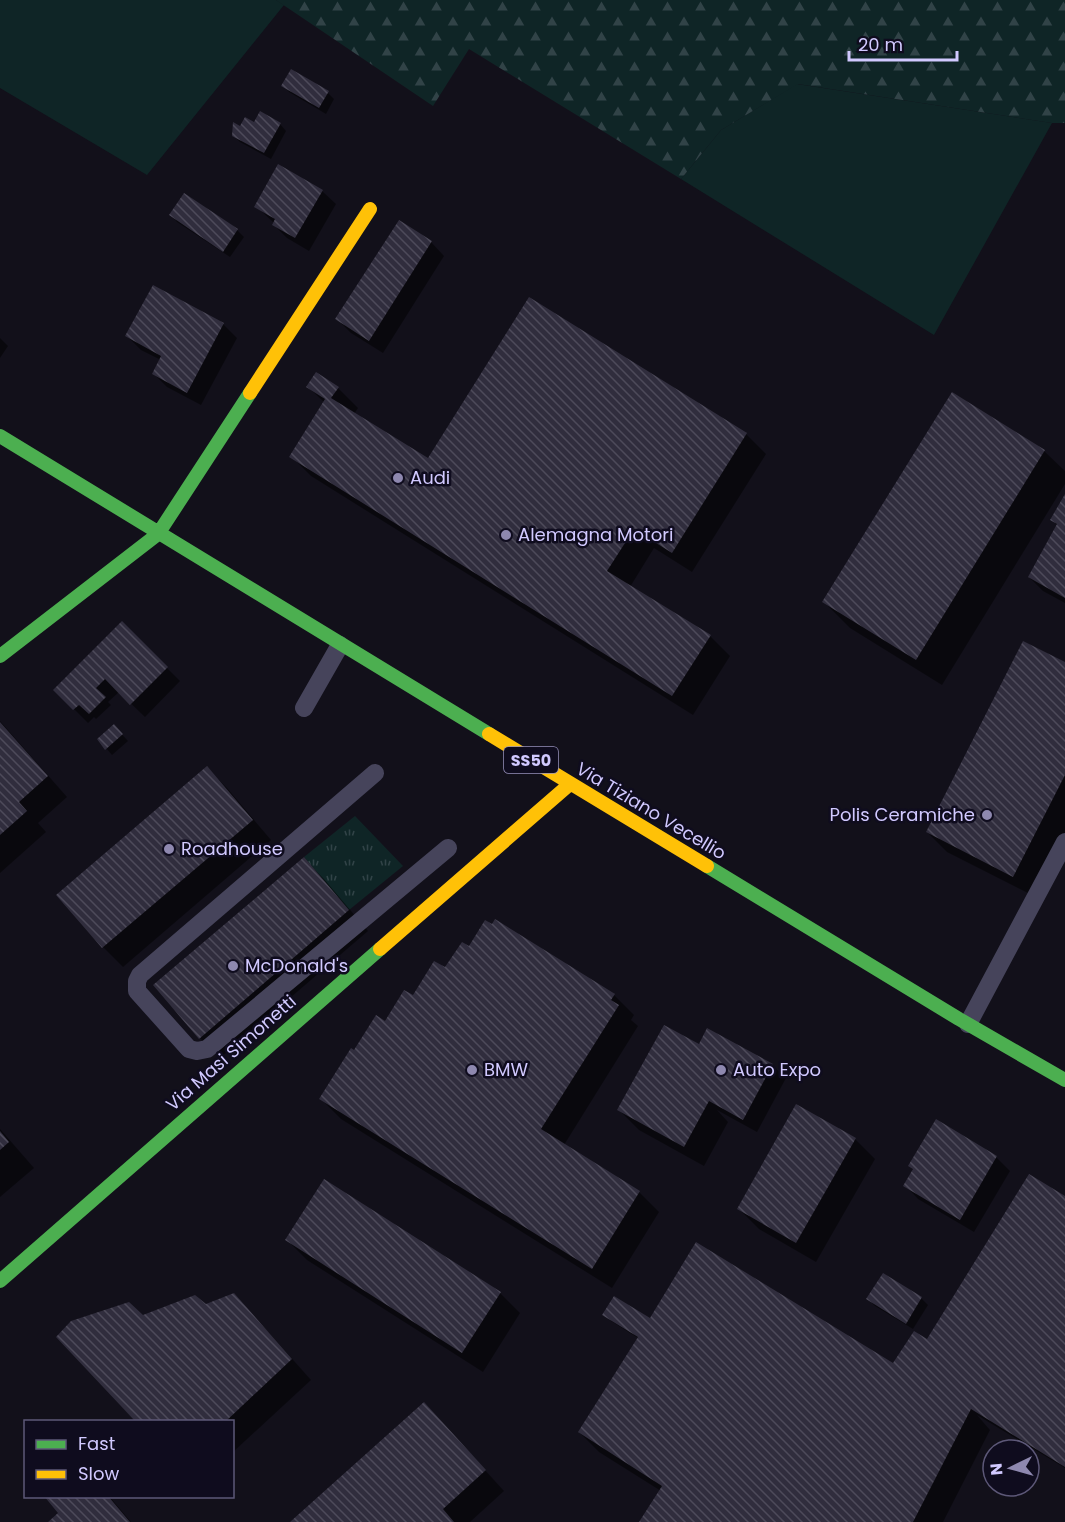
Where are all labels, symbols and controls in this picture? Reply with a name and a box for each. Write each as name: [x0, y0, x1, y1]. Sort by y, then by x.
scale bar: [849, 24, 957, 62]
text: 20 m: [858, 32, 903, 57]
place label: Audi: [410, 465, 450, 490]
marker: Audi: [391, 471, 405, 485]
place label: Alemagna Motori: [518, 522, 673, 547]
marker: Alemagna Motori: [499, 528, 513, 542]
road number: SS50: [504, 747, 558, 773]
street label: Via Tiziano Vecellio: [572, 756, 731, 865]
place label: Polis Ceramiche: [829, 802, 975, 827]
marker: Polis Ceramiche: [980, 808, 994, 822]
place label: Roadhouse: [181, 836, 283, 861]
marker: Roadhouse: [162, 842, 176, 856]
place label: McDonald's: [245, 953, 348, 978]
marker: McDonald's: [226, 959, 240, 973]
street label: Via Masi Simonetti: [160, 989, 301, 1116]
place label: BMW: [484, 1057, 529, 1082]
place label: Auto Expo: [733, 1057, 821, 1082]
marker: BMW: [465, 1063, 479, 1077]
marker: Auto Expo: [714, 1063, 728, 1077]
legend: [24, 1420, 234, 1498]
text: Fast: [78, 1431, 115, 1456]
north arrow: [981, 1438, 1041, 1498]
text: Slow: [78, 1461, 120, 1486]
text: N: [985, 1462, 1009, 1476]

